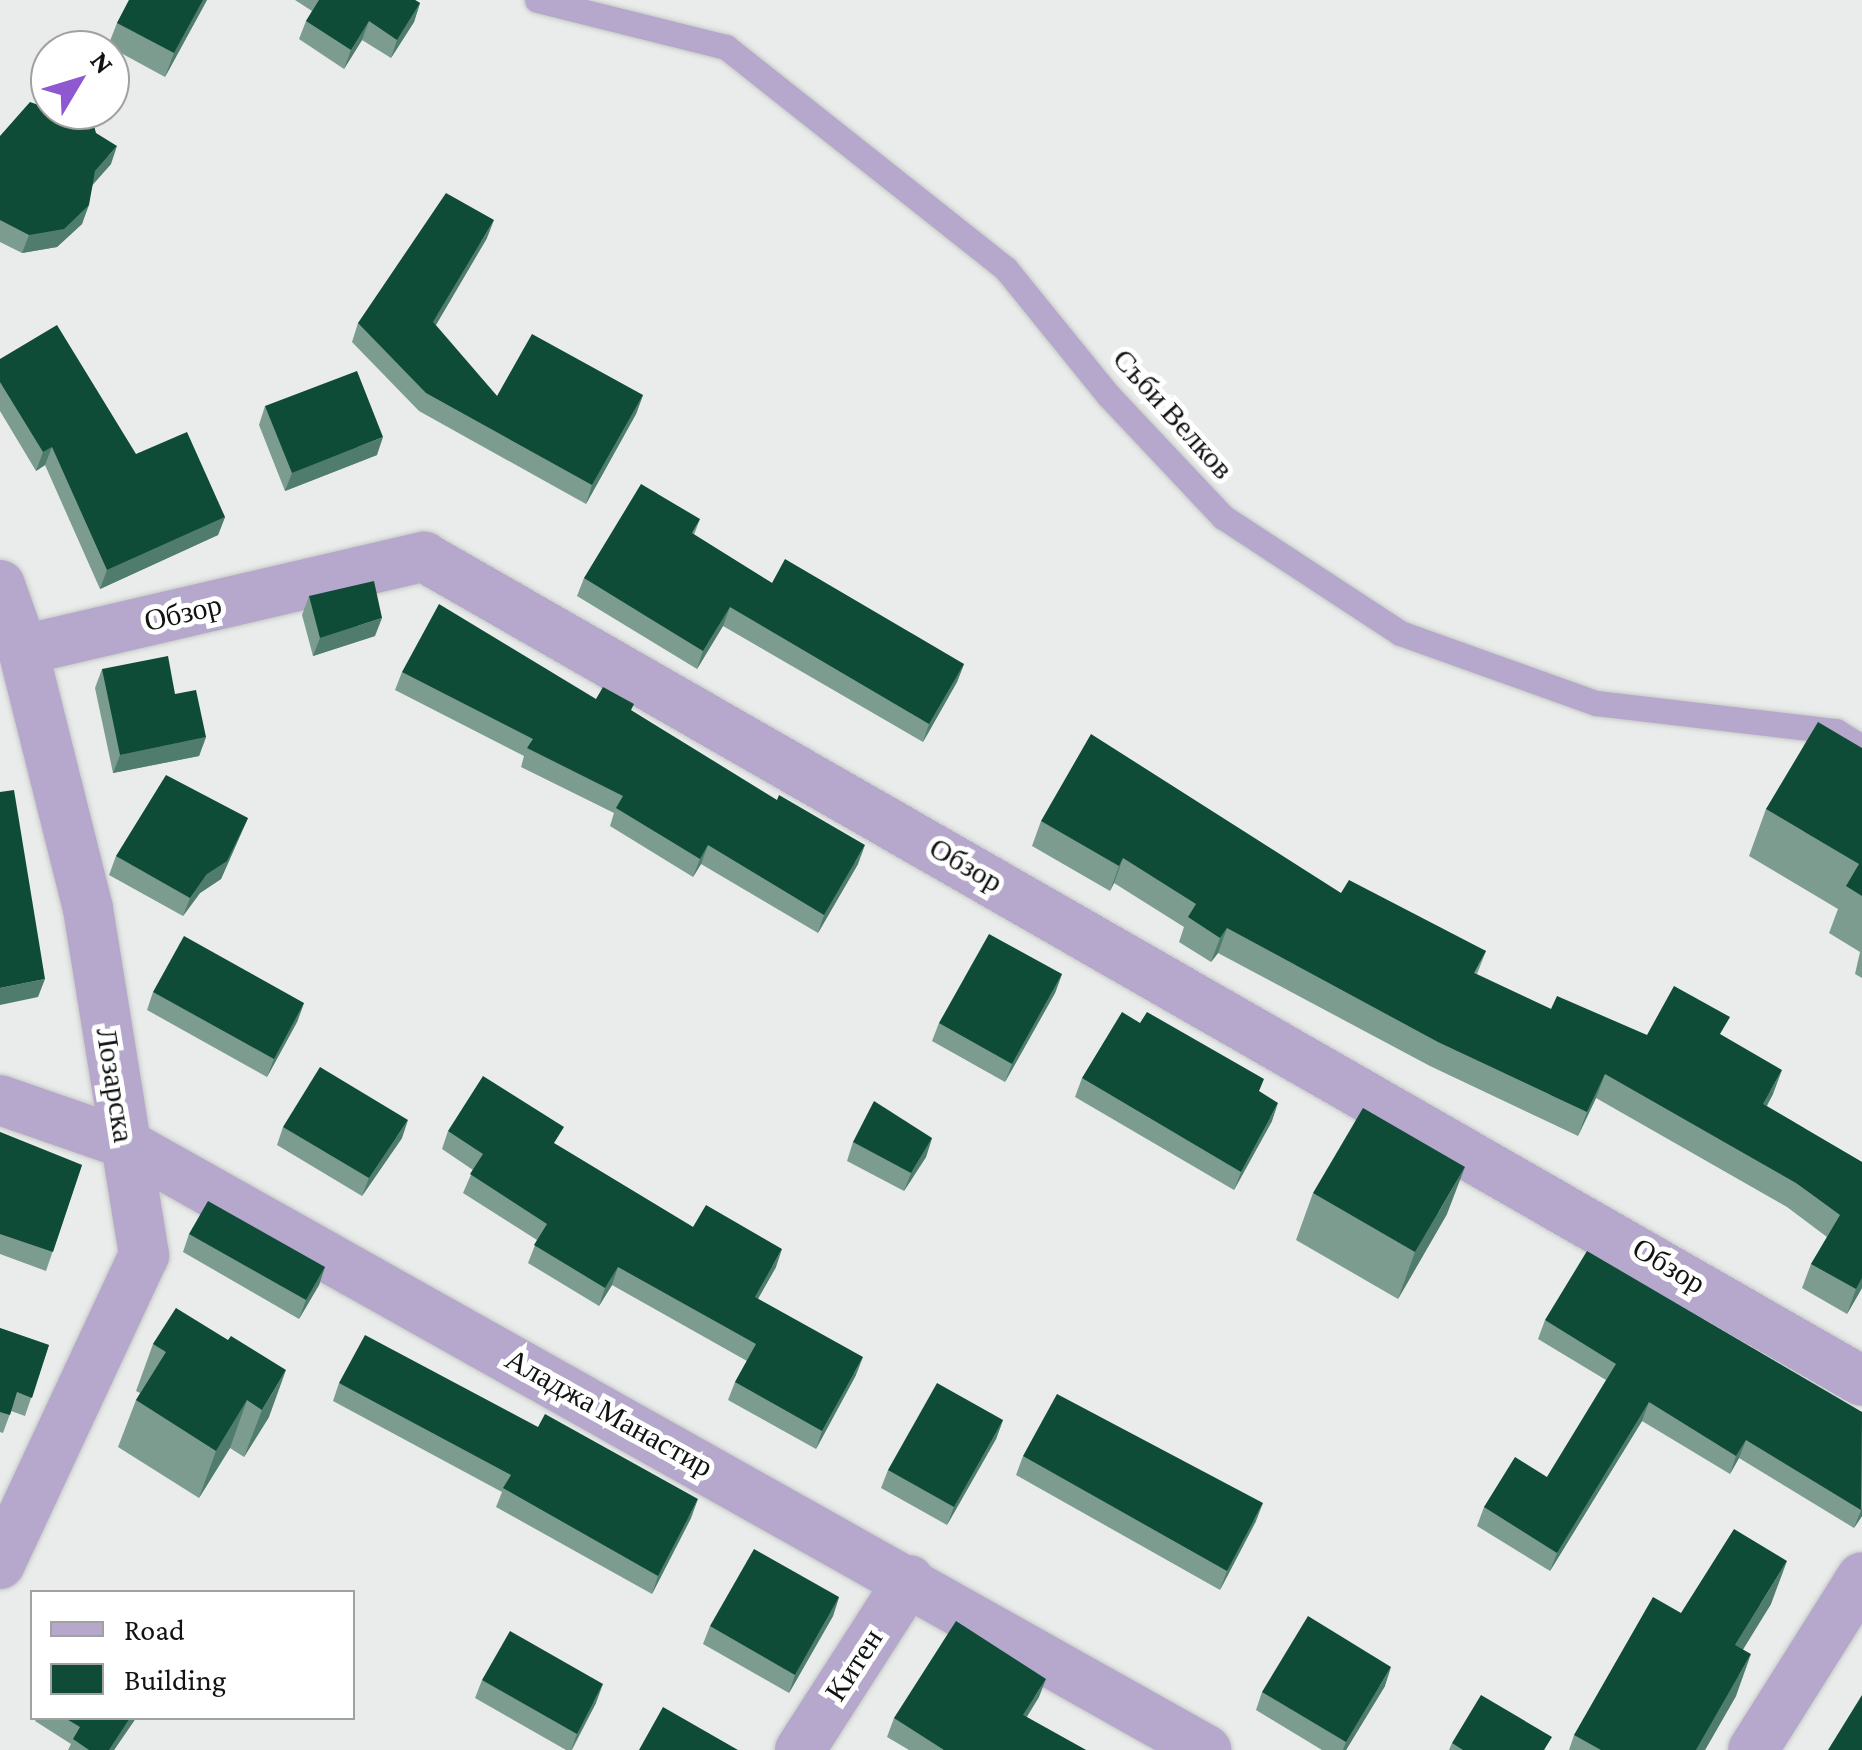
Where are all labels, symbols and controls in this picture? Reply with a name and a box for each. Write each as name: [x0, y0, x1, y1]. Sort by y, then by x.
north arrow: [30, 30, 130, 130]
text: N: [84, 45, 121, 80]
street label: Съби Велков: [1105, 341, 1241, 487]
street label: Обзор: [141, 587, 225, 639]
street label: Обзор: [923, 830, 1009, 900]
street label: Лозарска: [88, 1025, 142, 1145]
street label: Обзор: [1626, 1230, 1712, 1302]
street label: Аладжа Манастир: [499, 1341, 719, 1485]
legend: [30, 1590, 355, 1720]
text: Road: [124, 1613, 185, 1646]
street label: Китен: [818, 1622, 890, 1708]
text: Building: [124, 1663, 226, 1696]

